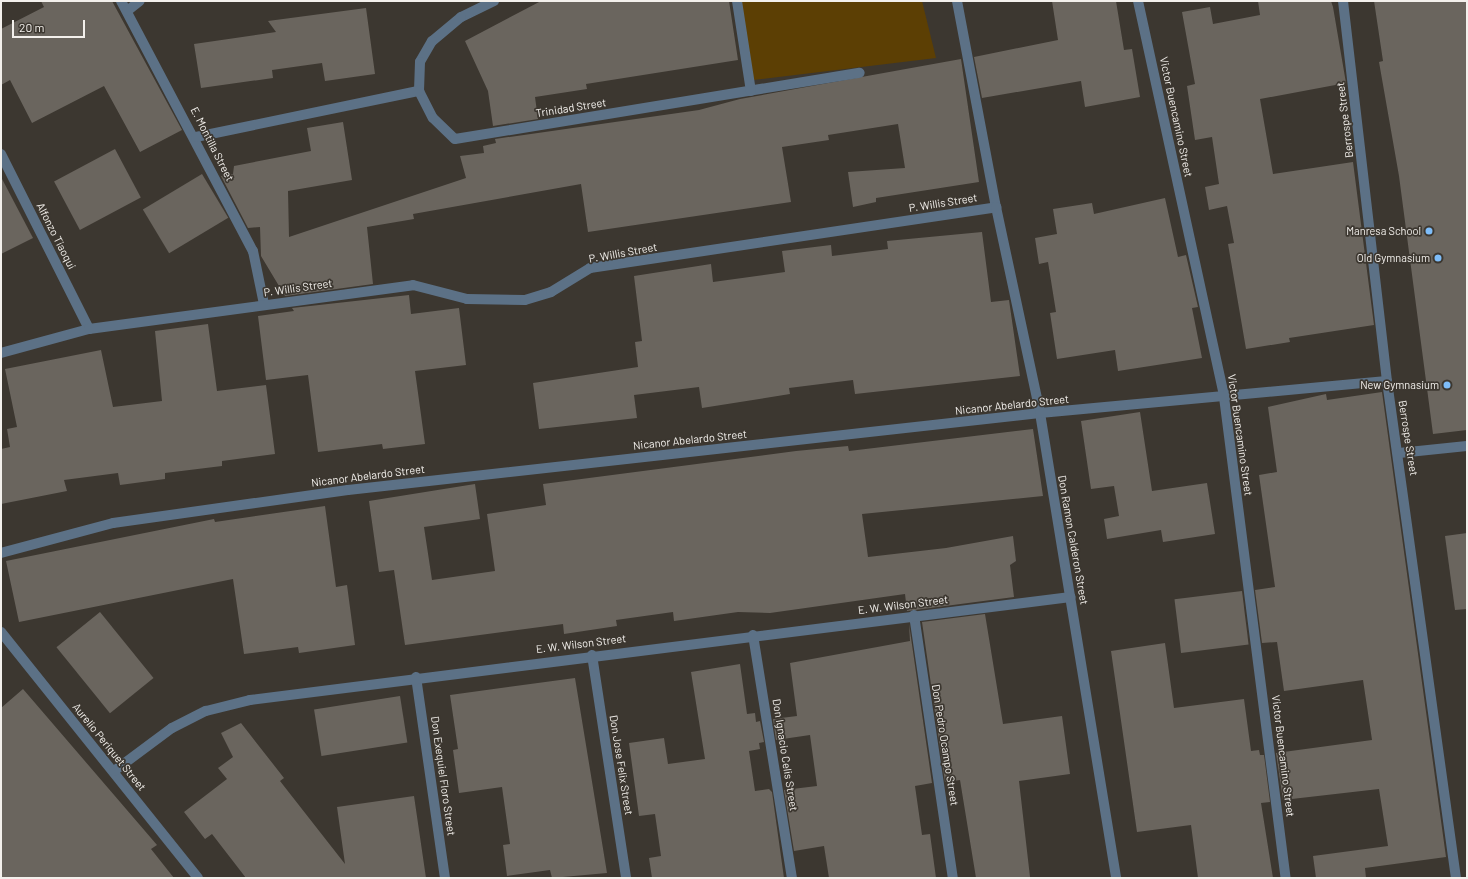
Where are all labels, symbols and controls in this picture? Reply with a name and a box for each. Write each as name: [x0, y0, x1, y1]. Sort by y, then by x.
scale bar: [14, 12, 87, 38]
text: 20 m: [19, 20, 45, 34]
street label: Victor Buencamino Street: [1157, 56, 1195, 178]
street label: Berrospe Street: [1334, 81, 1356, 159]
street label: Trinidad Street: [535, 96, 607, 120]
street label: E. Montilla Street: [188, 105, 236, 183]
street label: P. Willis Street: [908, 191, 978, 215]
street label: Alfonzo Tiaoqui: [34, 201, 78, 271]
place label: Manresa School: [1346, 224, 1421, 238]
marker: Manresa School: [1424, 226, 1434, 236]
street label: P. Willis Street: [588, 240, 658, 266]
place label: Old Gymnasium: [1357, 251, 1430, 265]
marker: Old Gymnasium: [1433, 253, 1443, 263]
street label: P. Willis Street: [263, 277, 333, 299]
street label: Victor Buencamino Street: [1225, 373, 1255, 497]
place label: New Gymnasium: [1360, 378, 1439, 392]
marker: New Gymnasium: [1442, 380, 1452, 390]
street label: Nicanor Abelardo Street: [954, 392, 1070, 418]
street label: Berrospe Street: [1396, 399, 1420, 477]
street label: Nicanor Abelardo Street: [632, 427, 748, 453]
street label: Nicanor Abelardo Street: [310, 462, 426, 490]
street label: Don Ramon Calderon Street: [1055, 474, 1091, 606]
street label: E. W. Wilson Street: [857, 593, 949, 617]
street label: E. W. Wilson Street: [535, 632, 627, 656]
street label: Don Pedro Ocampo Street: [929, 683, 961, 807]
street label: Victor Buencamino Street: [1269, 694, 1297, 818]
street label: Don Ignacio Celis Street: [770, 698, 800, 812]
street label: Aurelio Periquet Street: [70, 701, 148, 793]
street label: Don Jose Felix Street: [607, 714, 635, 816]
street label: Don Exequiel Floro Street: [428, 715, 458, 837]

